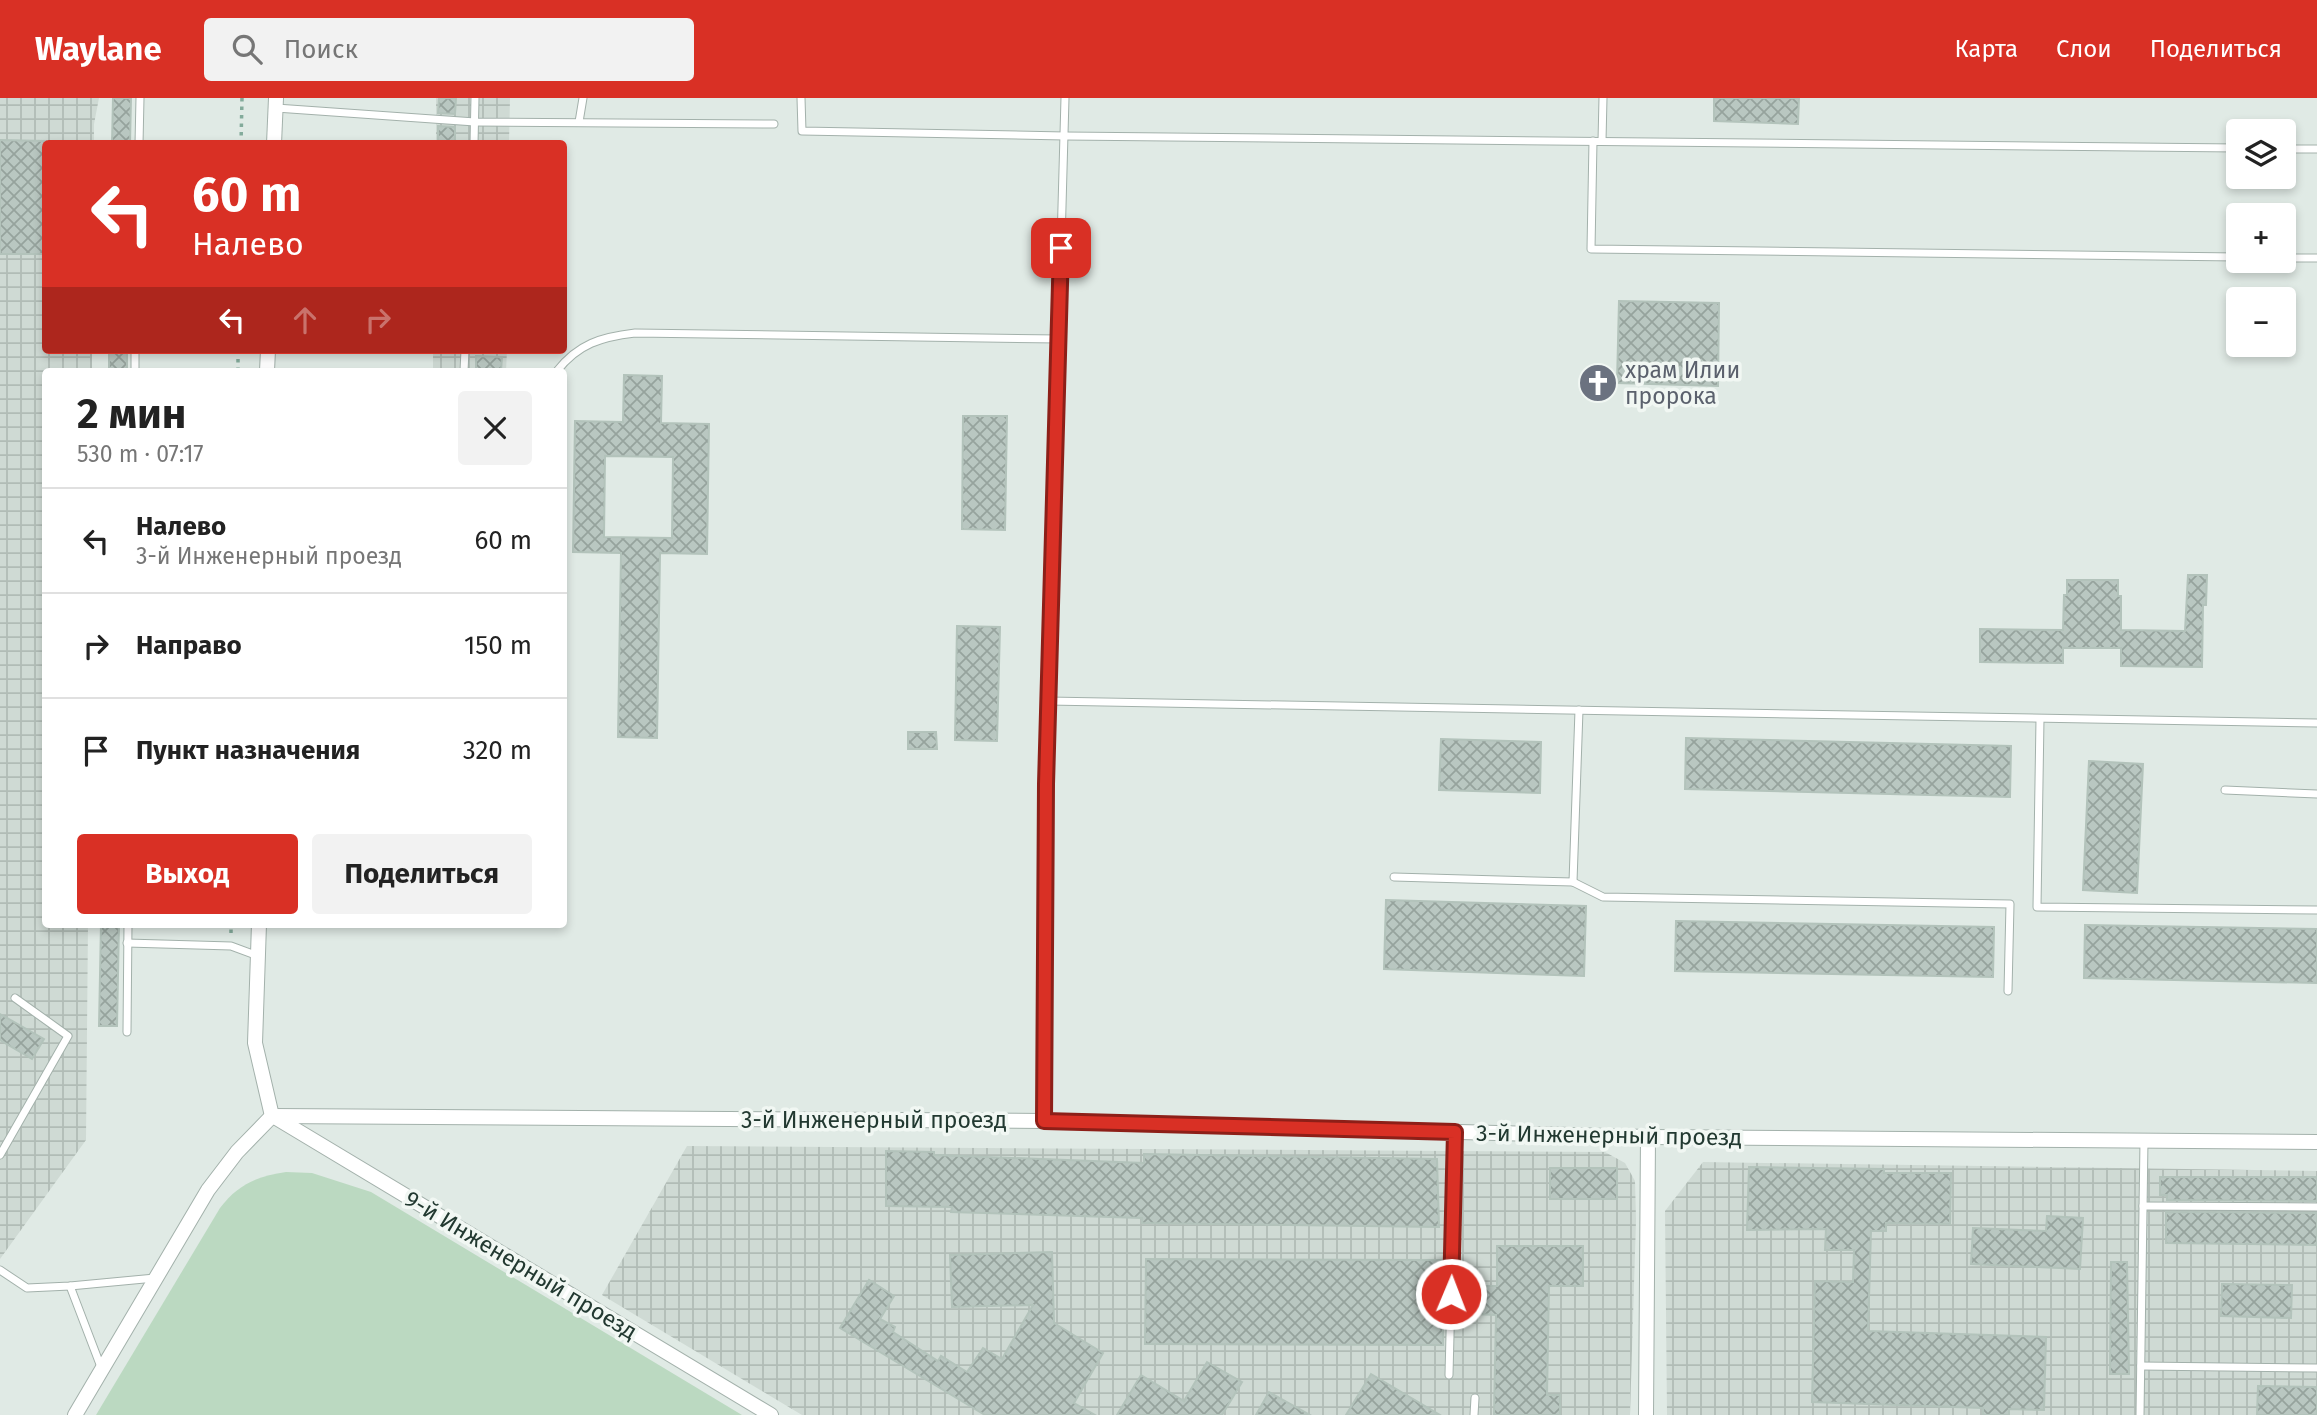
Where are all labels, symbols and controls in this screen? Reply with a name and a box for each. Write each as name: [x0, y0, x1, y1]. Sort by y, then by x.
search box: [204, 18, 694, 81]
text: Waylane: [35, 29, 162, 69]
icon: search: [228, 30, 266, 68]
text: Поиск: [284, 34, 358, 65]
text: Карта: [1954, 35, 2018, 63]
text: Слои: [2056, 35, 2112, 63]
text: Поделиться: [2150, 35, 2282, 63]
map controls: [2226, 119, 2296, 357]
button: layers: [2226, 119, 2296, 189]
text: 60 m: [192, 165, 301, 224]
icon: left: [77, 168, 168, 259]
button: +: [2226, 203, 2296, 273]
pin: [1031, 218, 1091, 278]
text: Налево: [192, 225, 304, 263]
icon: arrive: [1042, 229, 1080, 267]
button: −: [2226, 287, 2296, 357]
icon: left: [213, 301, 251, 339]
icon: ahead: [286, 301, 324, 339]
icon: right: [359, 301, 397, 339]
place label: храм Илии пророка: [1625, 356, 1740, 410]
church icon: храм Илии пророка: [1577, 362, 1619, 404]
text: 2 мин: [77, 389, 186, 439]
button: close: [458, 391, 532, 465]
text: 530 m · 07:17: [77, 440, 204, 468]
text: Налево: [136, 511, 226, 542]
icon: left: [77, 522, 115, 560]
text: 60 m: [474, 525, 532, 556]
text: 3-й Инженерный проезд: [136, 542, 402, 570]
icon: right: [77, 627, 115, 665]
text: Направо: [136, 630, 242, 661]
text: 150 m: [464, 630, 532, 661]
icon: arrive: [77, 732, 115, 770]
text: Пункт назначения: [136, 735, 360, 766]
text: 320 m: [463, 735, 532, 766]
button: Выход: [77, 834, 298, 914]
button: Поделиться: [312, 834, 532, 914]
street label: 3-й Инженерный проезд: [741, 1106, 1007, 1134]
street label: 3-й Инженерный проезд: [1476, 1119, 1742, 1151]
street label: 9-й Инженерный проезд: [400, 1184, 642, 1346]
position arrow: [1414, 1257, 1488, 1331]

